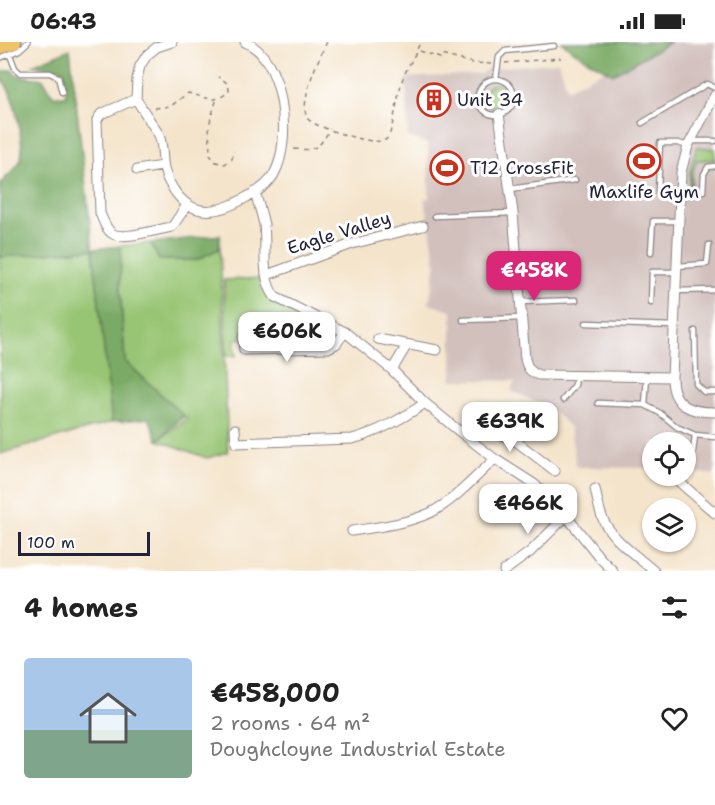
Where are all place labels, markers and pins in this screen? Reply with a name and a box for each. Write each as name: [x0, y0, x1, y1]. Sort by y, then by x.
building icon: Unit 34: [416, 82, 452, 118]
place label: Unit 34: [457, 88, 523, 112]
sports icon: Maxlife Gym: [626, 143, 662, 179]
sports icon: T12 CrossFit: [429, 150, 465, 186]
place label: T12 CrossFit: [470, 156, 574, 180]
place label: Maxlife Gym: [589, 180, 699, 204]
pin: €458K: [492, 251, 576, 302]
pin: €606K: [245, 312, 329, 363]
pin: €639K: [468, 402, 552, 453]
pin: €466K: [486, 484, 570, 535]

